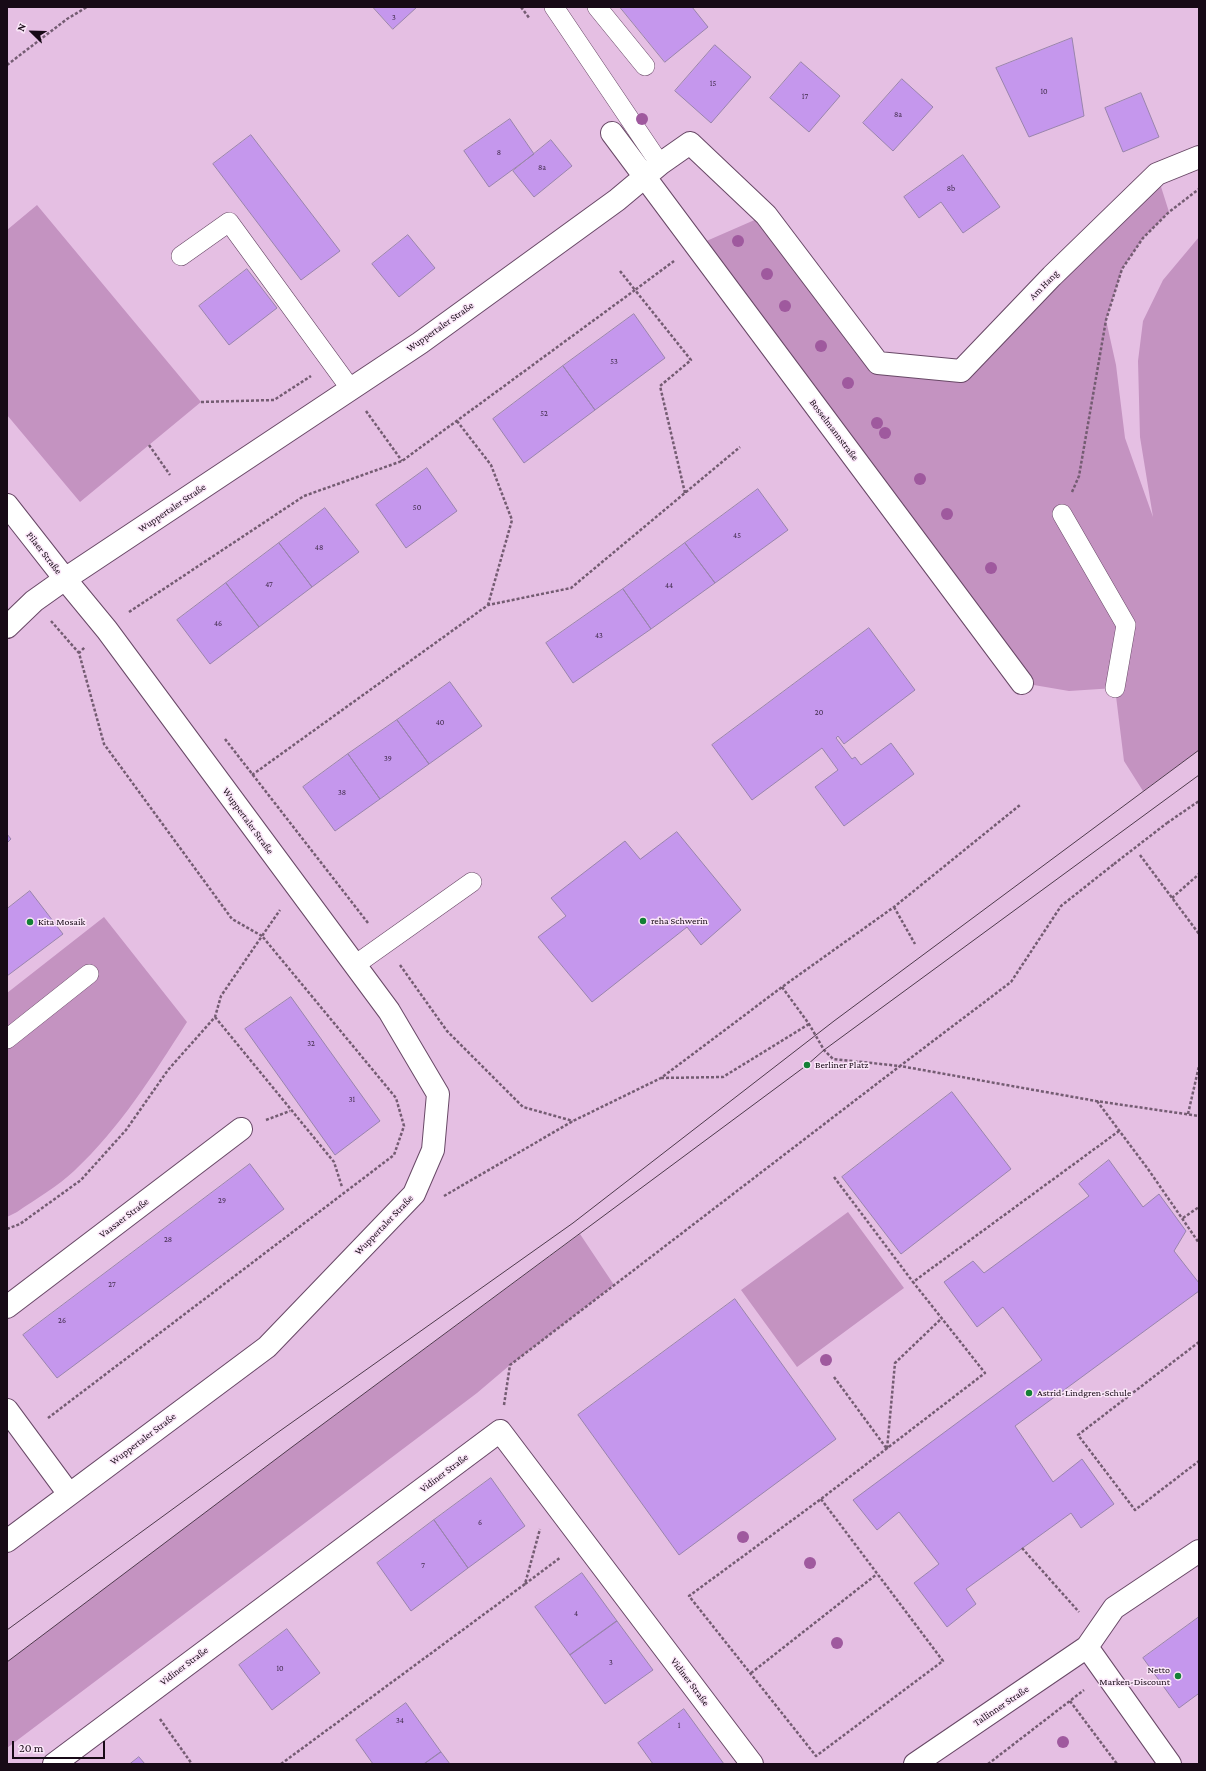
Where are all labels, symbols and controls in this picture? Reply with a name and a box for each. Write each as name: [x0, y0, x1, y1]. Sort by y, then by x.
north arrow: [12, 12, 52, 52]
house number: 3: [392, 13, 396, 23]
text: N: [14, 22, 28, 33]
house number: 15: [710, 79, 716, 89]
house number: 10: [1040, 87, 1048, 97]
house number: 17: [802, 92, 808, 102]
house number: 8a: [894, 110, 902, 120]
house number: 8: [497, 148, 501, 158]
house number: 8a: [538, 163, 546, 173]
house number: 8b: [947, 184, 955, 194]
street label: Am Hang: [1027, 268, 1061, 302]
street label: Wuppertaler Straße: [404, 299, 476, 355]
house number: 53: [610, 357, 618, 367]
street label: Bosselmannstraße: [807, 397, 861, 463]
house number: 52: [540, 409, 548, 419]
street label: Wuppertaler Straße: [136, 481, 208, 535]
house number: 50: [413, 503, 421, 513]
street label: Pilaer Straße: [24, 529, 64, 577]
house number: 45: [733, 531, 741, 541]
house number: 48: [315, 543, 323, 553]
house number: 47: [265, 580, 273, 590]
house number: 44: [665, 581, 673, 591]
house number: 46: [214, 619, 222, 629]
house number: 43: [595, 631, 603, 641]
house number: 20: [815, 708, 823, 718]
house number: 40: [436, 718, 444, 728]
house number: 39: [384, 754, 392, 764]
street label: Wuppertaler Straße: [220, 785, 276, 857]
house number: 38: [338, 788, 346, 798]
place label: reha Schwerin: [651, 915, 708, 927]
place label: Kita Mosaik: [38, 916, 85, 928]
marker: reha Schwerin: [638, 916, 648, 926]
marker: Kita Mosaik: [25, 917, 35, 927]
house number: 32: [307, 1039, 315, 1049]
place label: Berliner Platz: [815, 1059, 869, 1071]
marker: Berliner Platz: [802, 1060, 812, 1070]
house number: 31: [349, 1095, 355, 1105]
street label: Wuppertaler Straße: [352, 1192, 416, 1258]
street label: Vaasaer Straße: [97, 1196, 151, 1240]
house number: 29: [218, 1196, 226, 1206]
house number: 28: [164, 1235, 172, 1245]
house number: 27: [108, 1280, 116, 1290]
house number: 26: [58, 1316, 66, 1326]
place label: Astrid-Lindgren-Schule: [1037, 1387, 1131, 1399]
marker: Astrid-Lindgren-Schule: [1024, 1388, 1034, 1398]
street label: Wuppertaler Straße: [108, 1410, 178, 1468]
street label: Vidiner Straße: [418, 1451, 470, 1495]
house number: 6: [478, 1518, 482, 1528]
house number: 7: [421, 1561, 425, 1571]
house number: 4: [574, 1609, 578, 1619]
street label: Vidiner Straße: [158, 1644, 210, 1688]
street label: Vidiner Straße: [668, 1656, 712, 1708]
house number: 3: [609, 1658, 613, 1668]
house number: 10: [276, 1664, 284, 1674]
place label: Netto Marken-Discount: [1099, 1664, 1170, 1688]
marker: Netto Marken-Discount: [1173, 1671, 1183, 1681]
street label: Tallinner Straße: [971, 1683, 1031, 1729]
house number: 34: [396, 1716, 404, 1726]
house number: 1: [678, 1721, 680, 1731]
scale bar: [14, 1733, 107, 1759]
text: 20 m: [19, 1741, 43, 1755]

